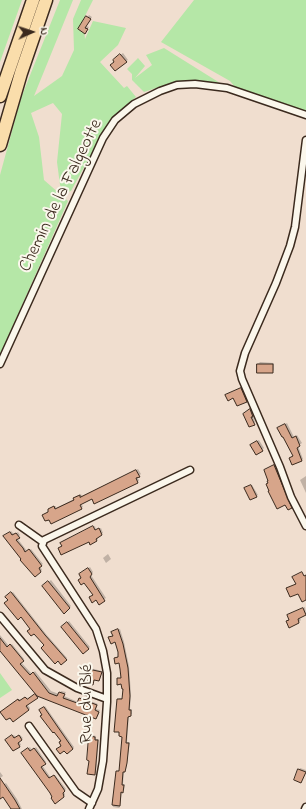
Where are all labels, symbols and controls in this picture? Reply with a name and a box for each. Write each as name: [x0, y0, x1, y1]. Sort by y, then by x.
north arrow: [12, 12, 52, 52]
text: N: [36, 27, 52, 36]
street label: Chemin de la Falgeotte: [16, 116, 108, 276]
street label: Rue du Blé: [77, 664, 99, 744]

